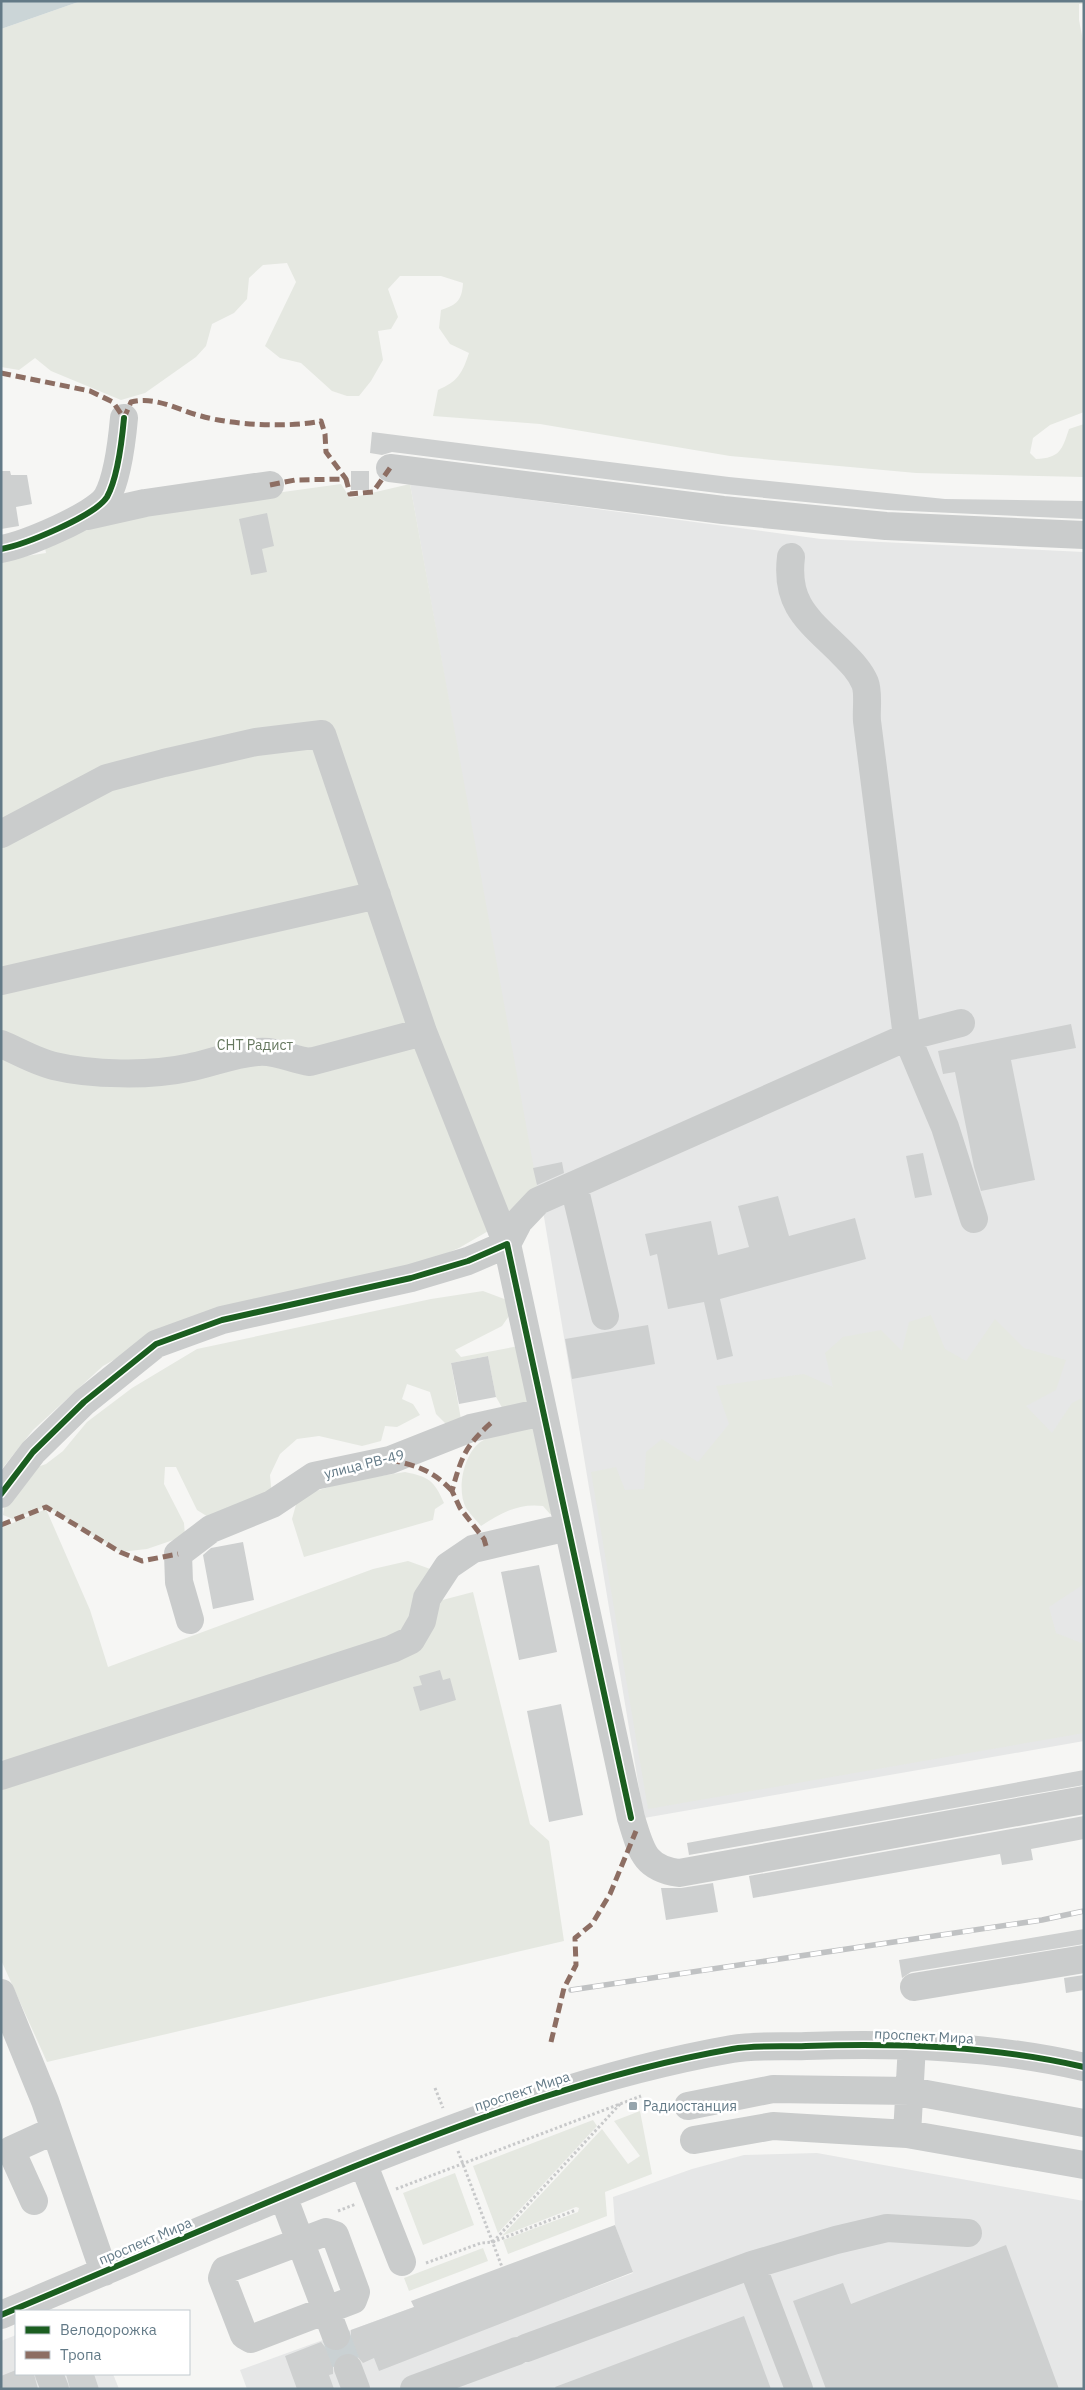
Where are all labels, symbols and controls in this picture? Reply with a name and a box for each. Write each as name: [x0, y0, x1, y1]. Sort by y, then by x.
park label: СНТ Радист: [217, 1036, 294, 1054]
street label: улица РВ-49: [322, 1445, 406, 1483]
street label: проспект Мира: [874, 2024, 975, 2048]
street label: проспект Мира: [472, 2067, 573, 2115]
place label: Радиостанция: [643, 2097, 737, 2115]
marker: Радиостанция: [627, 2100, 639, 2112]
street label: проспект Мира: [96, 2213, 195, 2269]
legend: [15, 2310, 190, 2375]
text: Велодорожка: [60, 2320, 157, 2339]
text: Тропа: [60, 2345, 102, 2364]

